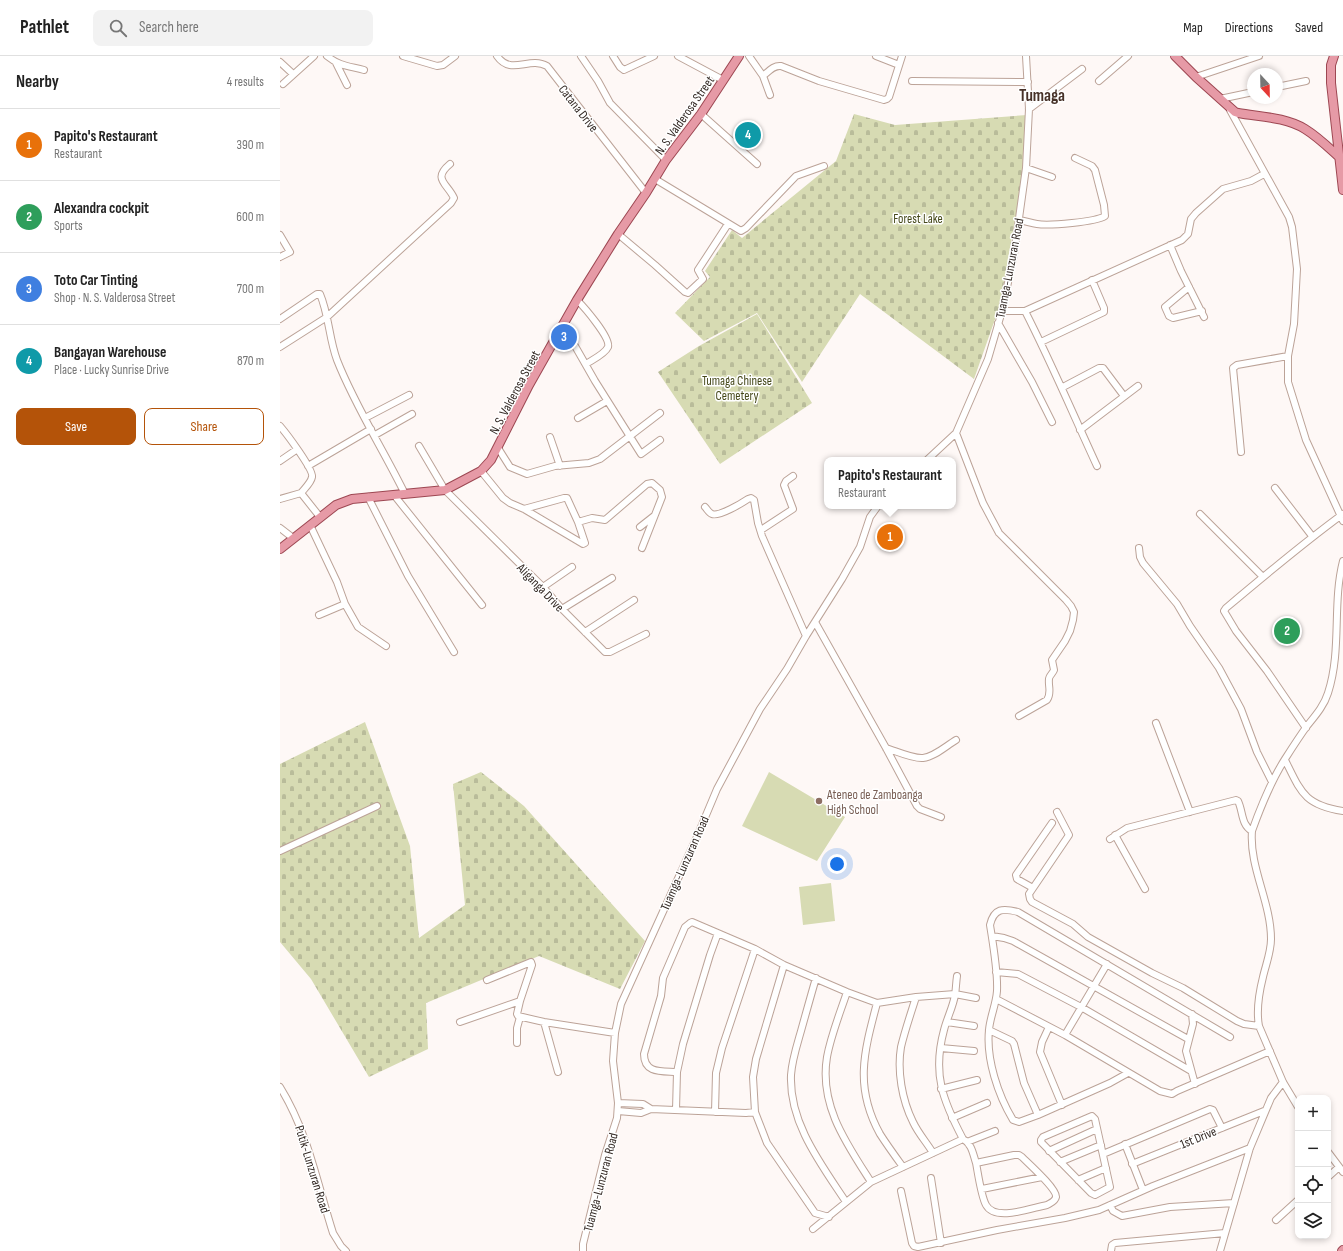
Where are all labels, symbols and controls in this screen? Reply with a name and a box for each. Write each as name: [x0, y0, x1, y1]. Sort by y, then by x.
search box: [93, 10, 373, 46]
text: Pathlet: [20, 16, 69, 39]
icon: search: [107, 17, 129, 39]
text: Search here: [139, 18, 199, 37]
text: Map: [1183, 19, 1203, 36]
text: Directions: [1225, 19, 1273, 36]
text: Saved: [1295, 19, 1323, 36]
north arrow: [1247, 68, 1283, 104]
text: Nearby: [16, 72, 59, 92]
street label: N. S. Valderosa Street: [652, 73, 718, 158]
text: 4 results: [227, 74, 264, 90]
street label: Catana Drive: [555, 82, 602, 135]
district label: Tumaga: [1019, 86, 1065, 106]
pin: 4: [735, 120, 761, 150]
text: Papito's Restaurant: [54, 127, 158, 146]
text: 1: [26, 137, 32, 153]
text: 390 m: [237, 137, 264, 153]
text: Restaurant: [54, 146, 102, 162]
text: Alexandra cockpit: [54, 199, 149, 218]
text: 2: [26, 209, 32, 225]
text: 600 m: [236, 209, 264, 225]
park label: Forest Lake: [893, 211, 943, 227]
street label: Tuamga-Lunzuran Road: [992, 217, 1028, 320]
text: Sports: [54, 218, 83, 234]
text: Toto Car Tinting: [54, 271, 138, 290]
text: 3: [26, 281, 32, 297]
text: 700 m: [237, 281, 264, 297]
text: Shop · N. S. Valderosa Street: [54, 290, 175, 306]
pin: 3: [551, 322, 577, 352]
text: Bangayan Warehouse: [54, 343, 166, 362]
street label: N. S. Valderosa Street: [486, 348, 544, 437]
text: 4: [26, 353, 32, 369]
text: 870 m: [237, 353, 264, 369]
text: Place · Lucky Sunrise Drive: [54, 362, 169, 378]
park label: Tumaga Chinese Cemetery: [702, 373, 772, 404]
button: Save: [16, 408, 136, 445]
button: Share: [144, 408, 264, 445]
popup: [824, 457, 956, 509]
text: Papito's Restaurant: [838, 466, 942, 485]
text: Restaurant: [838, 485, 886, 501]
pin: 1: [877, 522, 903, 552]
street label: Aliganga Drive: [513, 559, 567, 615]
pin: 2: [1274, 616, 1300, 646]
place label: Ateneo de Zamboanga High School: [826, 787, 923, 818]
marker: Ateneo de Zamboanga High School: [814, 796, 824, 806]
street label: Tuamga-Lunzuran Road: [657, 814, 713, 913]
your location: [827, 854, 847, 874]
map controls: [1295, 1095, 1331, 1239]
button: +: [1295, 1095, 1331, 1131]
street label: 1st Drive: [1178, 1123, 1219, 1152]
street label: Putik-Lunzuran Road: [291, 1124, 333, 1215]
street label: Tuamga-Lunzuran Road: [580, 1131, 622, 1233]
button: −: [1295, 1131, 1331, 1167]
button: locate: [1295, 1167, 1331, 1203]
button: layers: [1295, 1203, 1331, 1239]

